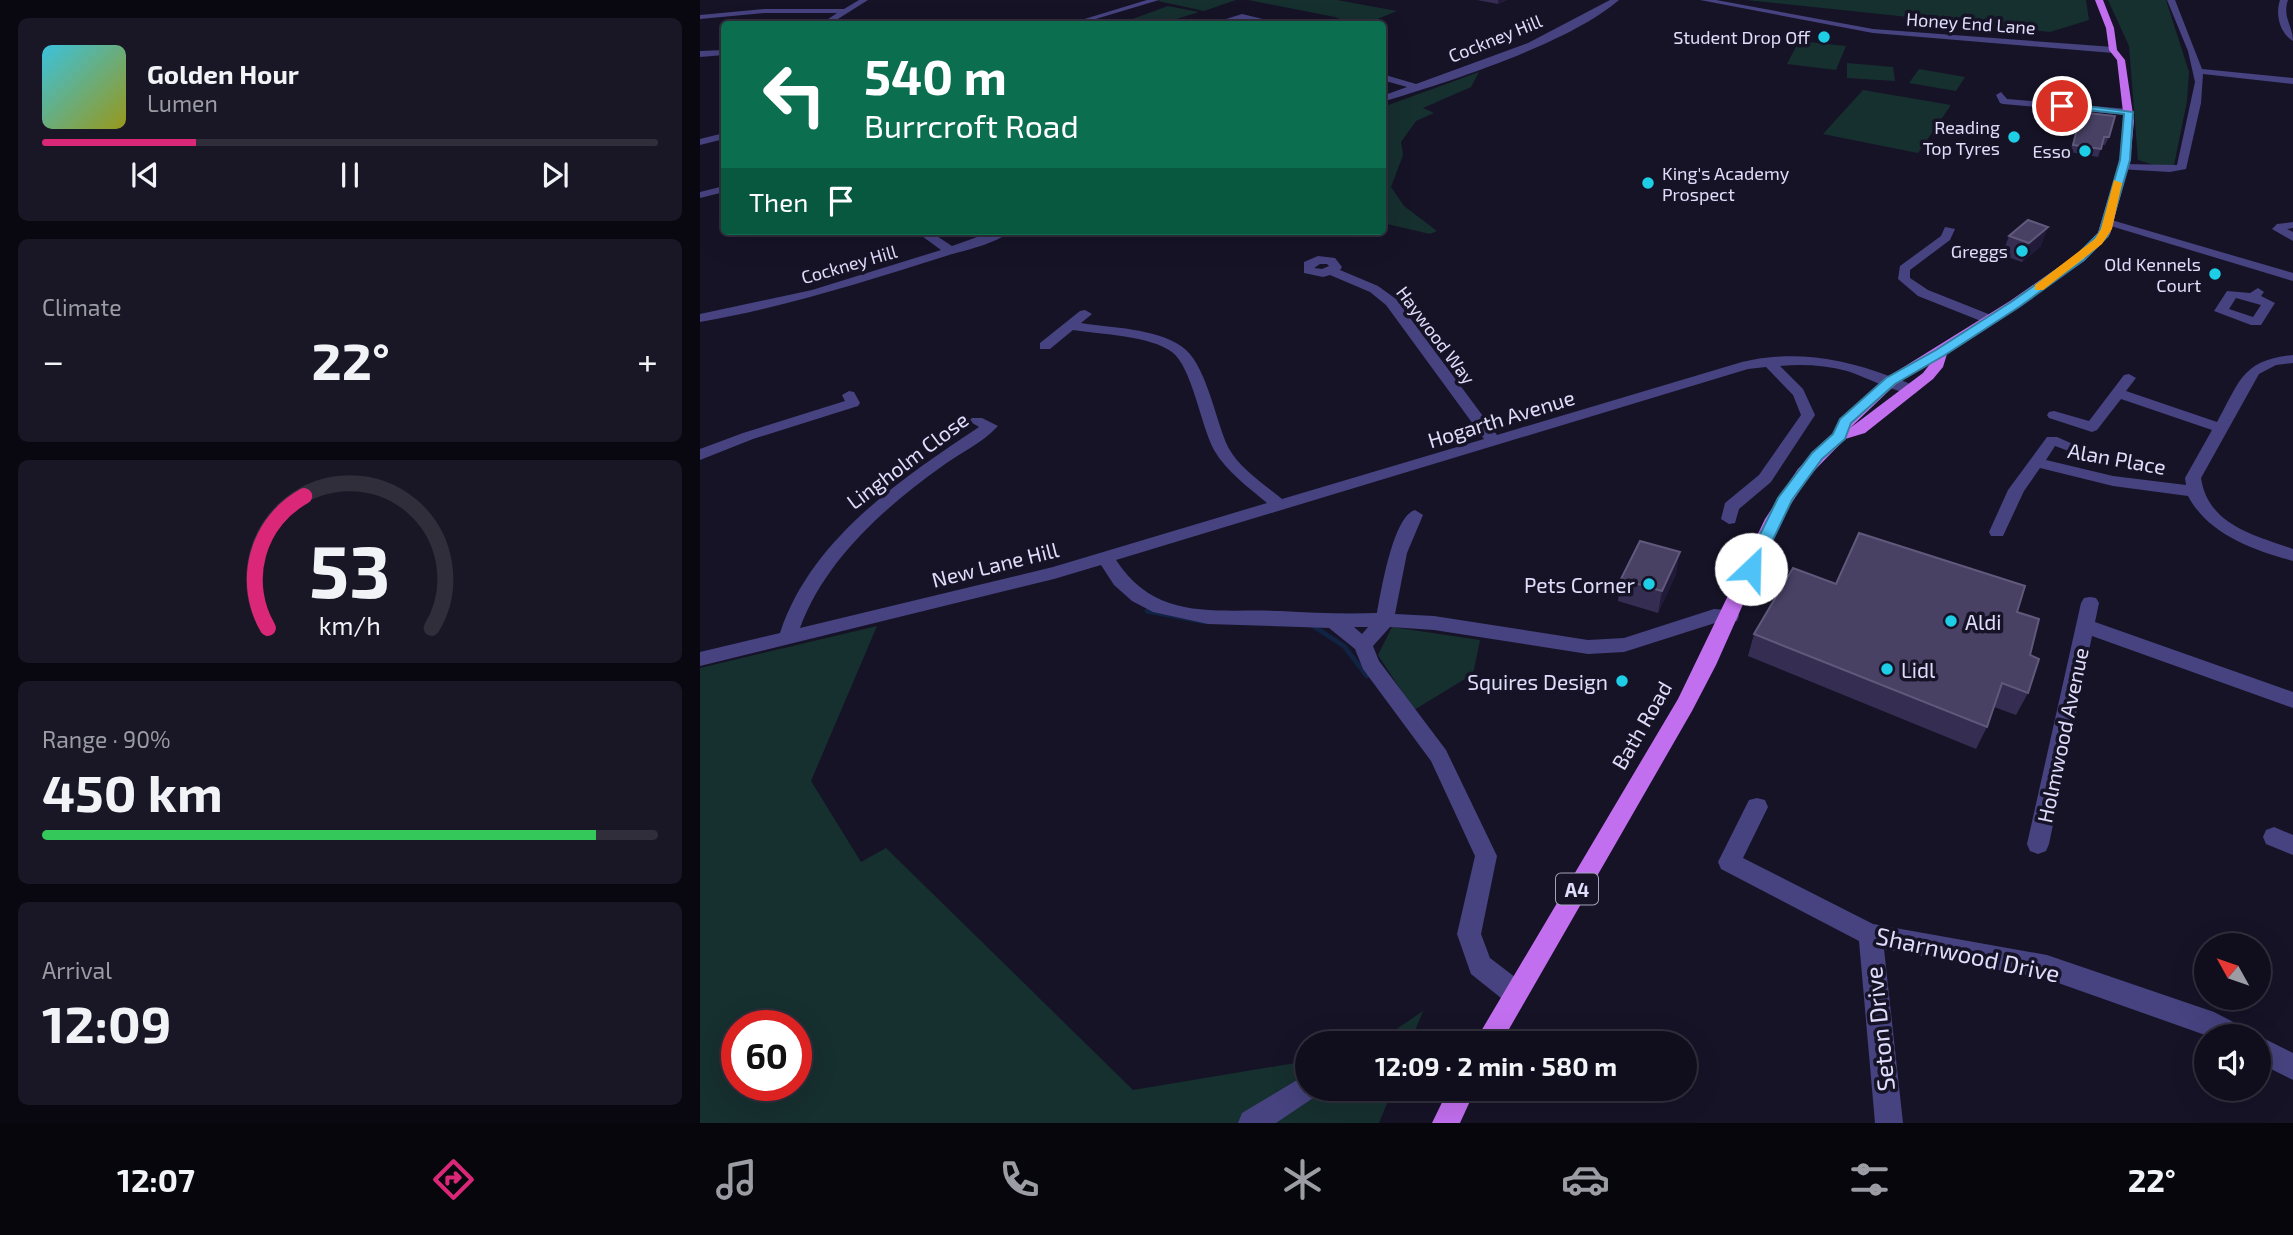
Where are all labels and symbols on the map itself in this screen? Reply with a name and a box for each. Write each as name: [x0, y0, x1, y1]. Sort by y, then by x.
street label: Honey End Lane: [1906, 8, 2036, 38]
street label: Cockney Hill: [1445, 9, 1546, 67]
place label: Student Drop Off: [1673, 26, 1811, 48]
marker: Student Drop Off: [1816, 29, 1832, 45]
pin: [2032, 76, 2092, 136]
place label: Reading Top Tyres: [1923, 116, 2000, 159]
marker: Reading Top Tyres: [2006, 129, 2022, 145]
place label: Esso: [2032, 140, 2071, 162]
marker: Esso: [2077, 143, 2093, 159]
place label: King's Academy Prospect: [1662, 162, 1790, 205]
marker: King's Academy Prospect: [1640, 175, 1656, 191]
street label: Cockney Hill: [798, 240, 900, 288]
place label: Greggs: [1951, 240, 2008, 262]
marker: Greggs: [2014, 243, 2030, 259]
place label: Old Kennels Court: [2104, 253, 2201, 296]
marker: Old Kennels Court: [2207, 266, 2223, 282]
street label: Haywood Way: [1392, 282, 1480, 389]
street label: Hogarth Avenue: [1425, 384, 1577, 452]
street label: Lingholm Close: [841, 406, 973, 514]
street label: Alan Place: [2066, 437, 2168, 479]
position arrow: [1714, 532, 1788, 606]
street label: New Lane Hill: [929, 536, 1062, 592]
place label: Pets Corner: [1524, 572, 1636, 597]
marker: Pets Corner: [1641, 576, 1657, 592]
place label: Aldi: [1965, 609, 2002, 634]
marker: Aldi: [1943, 613, 1959, 629]
street label: Holmwood Avenue: [2031, 645, 2093, 825]
place label: Lidl: [1901, 657, 1936, 682]
marker: Lidl: [1879, 661, 1895, 677]
place label: Squires Design: [1467, 669, 1608, 694]
marker: Squires Design: [1614, 673, 1630, 689]
street label: Bath Road: [1606, 676, 1676, 774]
road number: A4: [1556, 874, 1598, 904]
street label: Sharnwood Drive: [1873, 920, 2063, 988]
north arrow: [2194, 933, 2272, 1010]
street label: Seton Drive: [1858, 965, 1900, 1093]
speed limit sign: 60: [721, 1010, 812, 1101]

